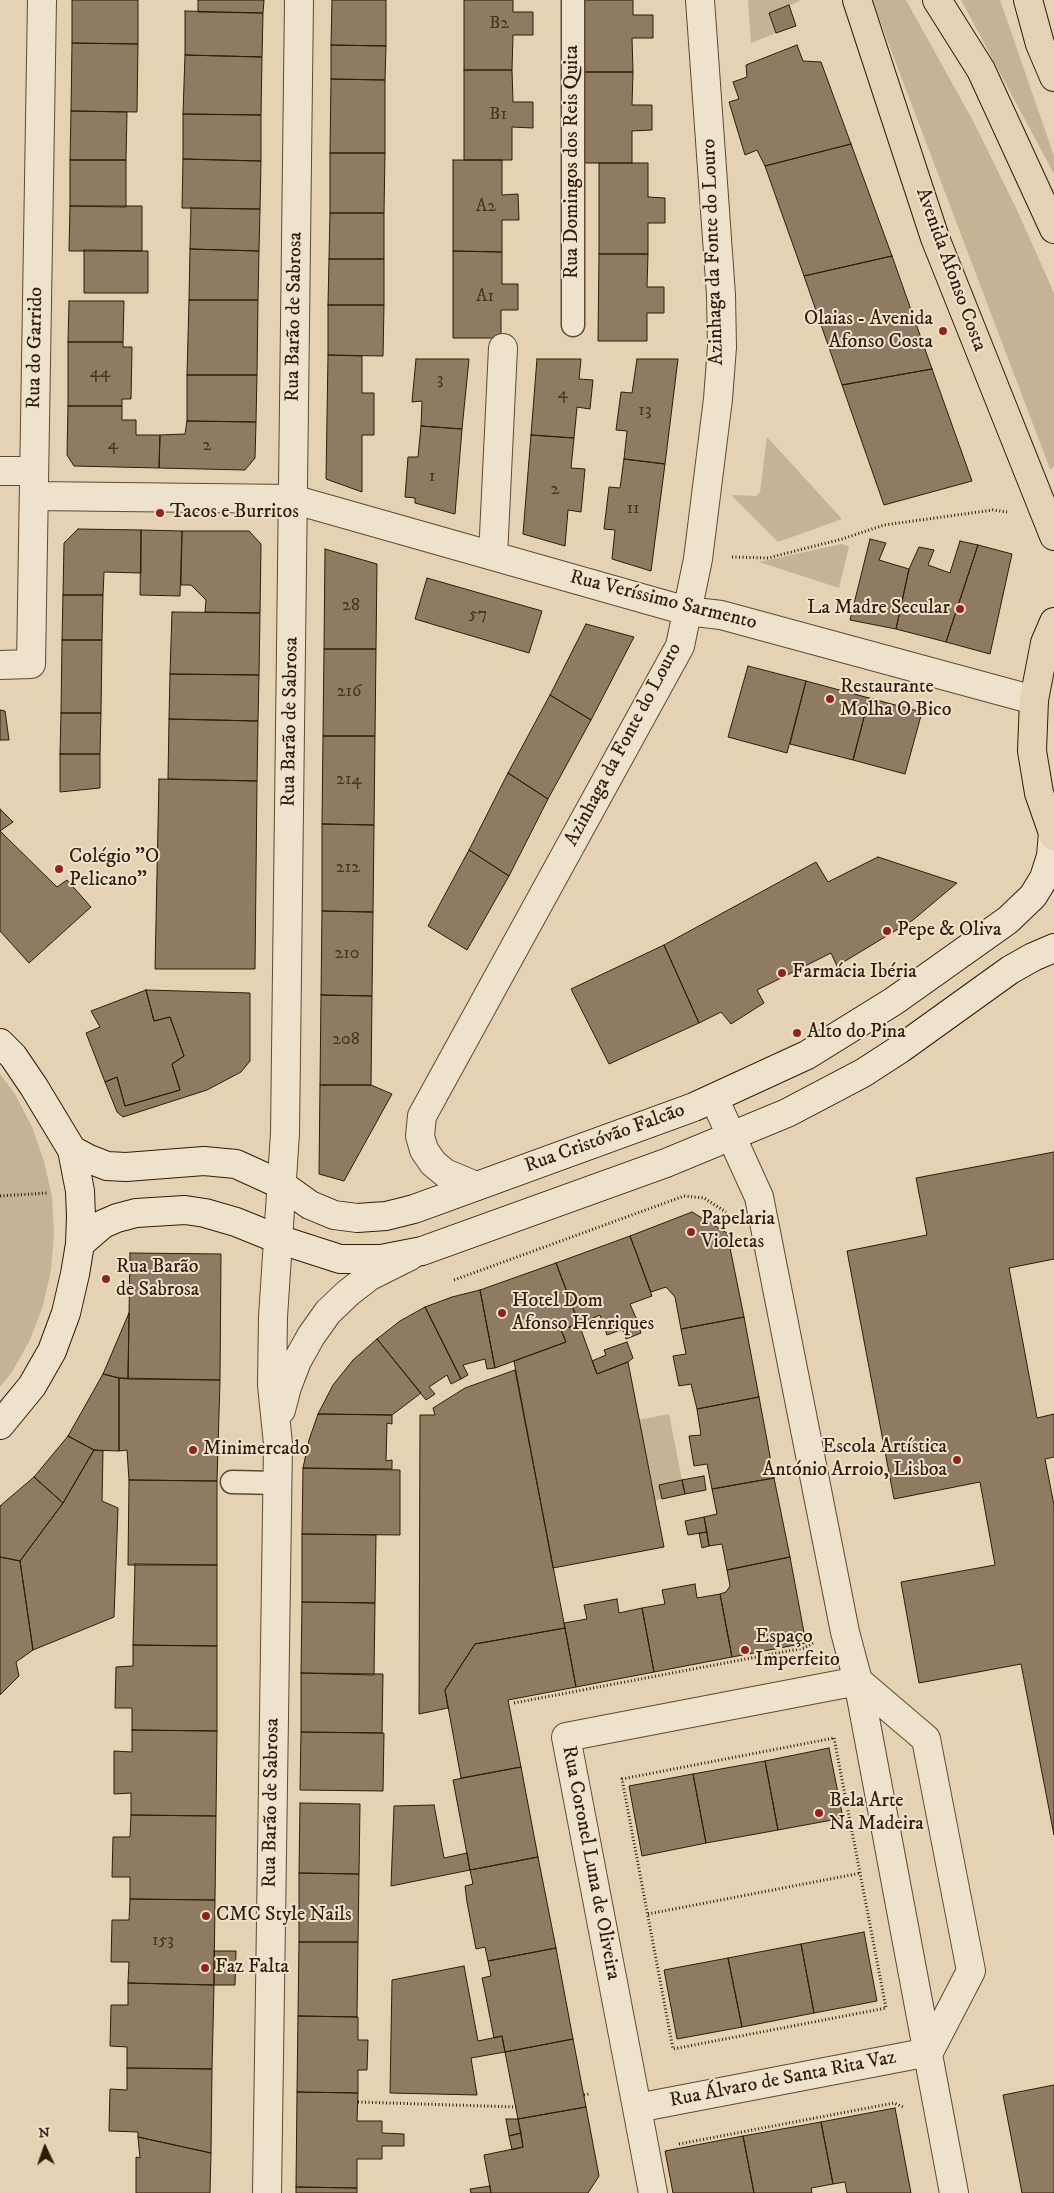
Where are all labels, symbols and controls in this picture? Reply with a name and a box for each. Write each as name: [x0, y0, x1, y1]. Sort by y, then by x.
house number: B2: [489, 13, 509, 35]
street label: Rua Domingos dos Reis Quita: [561, 45, 585, 279]
house number: B1: [489, 104, 507, 126]
street label: Azinhaga da Fonte do Louro: [698, 138, 730, 366]
street label: Avenida Afonso Costa: [909, 185, 991, 355]
house number: A2: [476, 196, 496, 218]
street label: Rua Barão de Sabrosa: [282, 232, 308, 402]
house number: A1: [476, 286, 494, 308]
street label: Rua do Garrido: [23, 287, 49, 409]
place label: Olaias - Avenida Afonso Costa: [804, 308, 933, 355]
marker: Olaias - Avenida Afonso Costa: [937, 325, 949, 337]
house number: 44: [90, 362, 110, 384]
house number: 3: [437, 369, 443, 391]
house number: 4: [558, 383, 568, 405]
house number: 13: [638, 400, 652, 422]
house number: 4: [108, 434, 118, 456]
house number: 2: [203, 435, 211, 457]
house number: 1: [429, 466, 435, 488]
house number: 2: [551, 479, 559, 501]
house number: 11: [626, 498, 640, 520]
place label: Tacos e Burritos: [170, 501, 299, 525]
marker: Tacos e Burritos: [154, 507, 166, 519]
street label: Rua Veríssimo Sarmento: [567, 566, 759, 636]
house number: 28: [342, 595, 360, 617]
place label: La Madre Secular: [807, 597, 950, 621]
marker: La Madre Secular: [954, 603, 966, 615]
house number: 57: [469, 604, 487, 626]
street label: Rua Barão de Sabrosa: [278, 637, 304, 807]
street label: Azinhaga da Fonte do Louro: [560, 639, 688, 851]
place label: Restaurante Molha O Bico: [840, 676, 951, 723]
house number: 216: [337, 681, 361, 703]
marker: Restaurante Molha O Bico: [824, 693, 836, 705]
house number: 214: [336, 769, 362, 791]
place label: Colégio "O Pelicano": [69, 846, 159, 893]
house number: 212: [336, 857, 360, 879]
marker: Colégio "O Pelicano": [53, 863, 65, 875]
place label: Pepe & Oliva: [897, 919, 1001, 943]
marker: Pepe & Oliva: [881, 925, 893, 937]
house number: 210: [334, 943, 360, 965]
place label: Farmácia Ibéria: [792, 961, 917, 985]
marker: Farmácia Ibéria: [776, 967, 788, 979]
place label: Alto do Pina: [807, 1021, 906, 1045]
marker: Alto do Pina: [791, 1027, 803, 1039]
house number: 208: [332, 1029, 360, 1051]
street label: Rua Cristóvão Falcão: [522, 1099, 688, 1179]
place label: Papelaria Violetas: [701, 1208, 775, 1255]
marker: Papelaria Violetas: [685, 1226, 697, 1238]
place label: Rua Barão de Sabrosa: [116, 1256, 199, 1303]
marker: Rua Barão de Sabrosa: [100, 1273, 112, 1285]
place label: Hotel Dom Afonso Henriques: [512, 1290, 654, 1337]
marker: Hotel Dom Afonso Henriques: [496, 1307, 508, 1319]
place label: Escola Artística António Arroio, Lisboa: [762, 1436, 947, 1483]
place label: Minimercado: [203, 1438, 309, 1462]
marker: Minimercado: [187, 1444, 199, 1456]
marker: Escola Artística António Arroio, Lisboa: [951, 1454, 963, 1466]
place label: Espaço Imperfeito: [755, 1626, 840, 1673]
marker: Espaço Imperfeito: [739, 1644, 751, 1656]
street label: Rua Barão de Sabrosa: [259, 1718, 285, 1888]
street label: Rua Coronel Luna de Oliveira: [556, 1744, 624, 1982]
place label: Bela Arte Na Madeira: [829, 1790, 924, 1837]
marker: Bela Arte Na Madeira: [813, 1807, 825, 1819]
place label: CMC Style Nails: [216, 1904, 352, 1928]
marker: CMC Style Nails: [200, 1910, 212, 1922]
house number: 153: [152, 1930, 174, 1952]
place label: Faz Falta: [215, 1956, 289, 1980]
marker: Faz Falta: [199, 1962, 211, 1974]
street label: Rua Álvaro de Santa Rita Vaz: [668, 2046, 898, 2114]
north arrow: [20, 2123, 70, 2173]
text: N: [38, 2124, 50, 2142]

